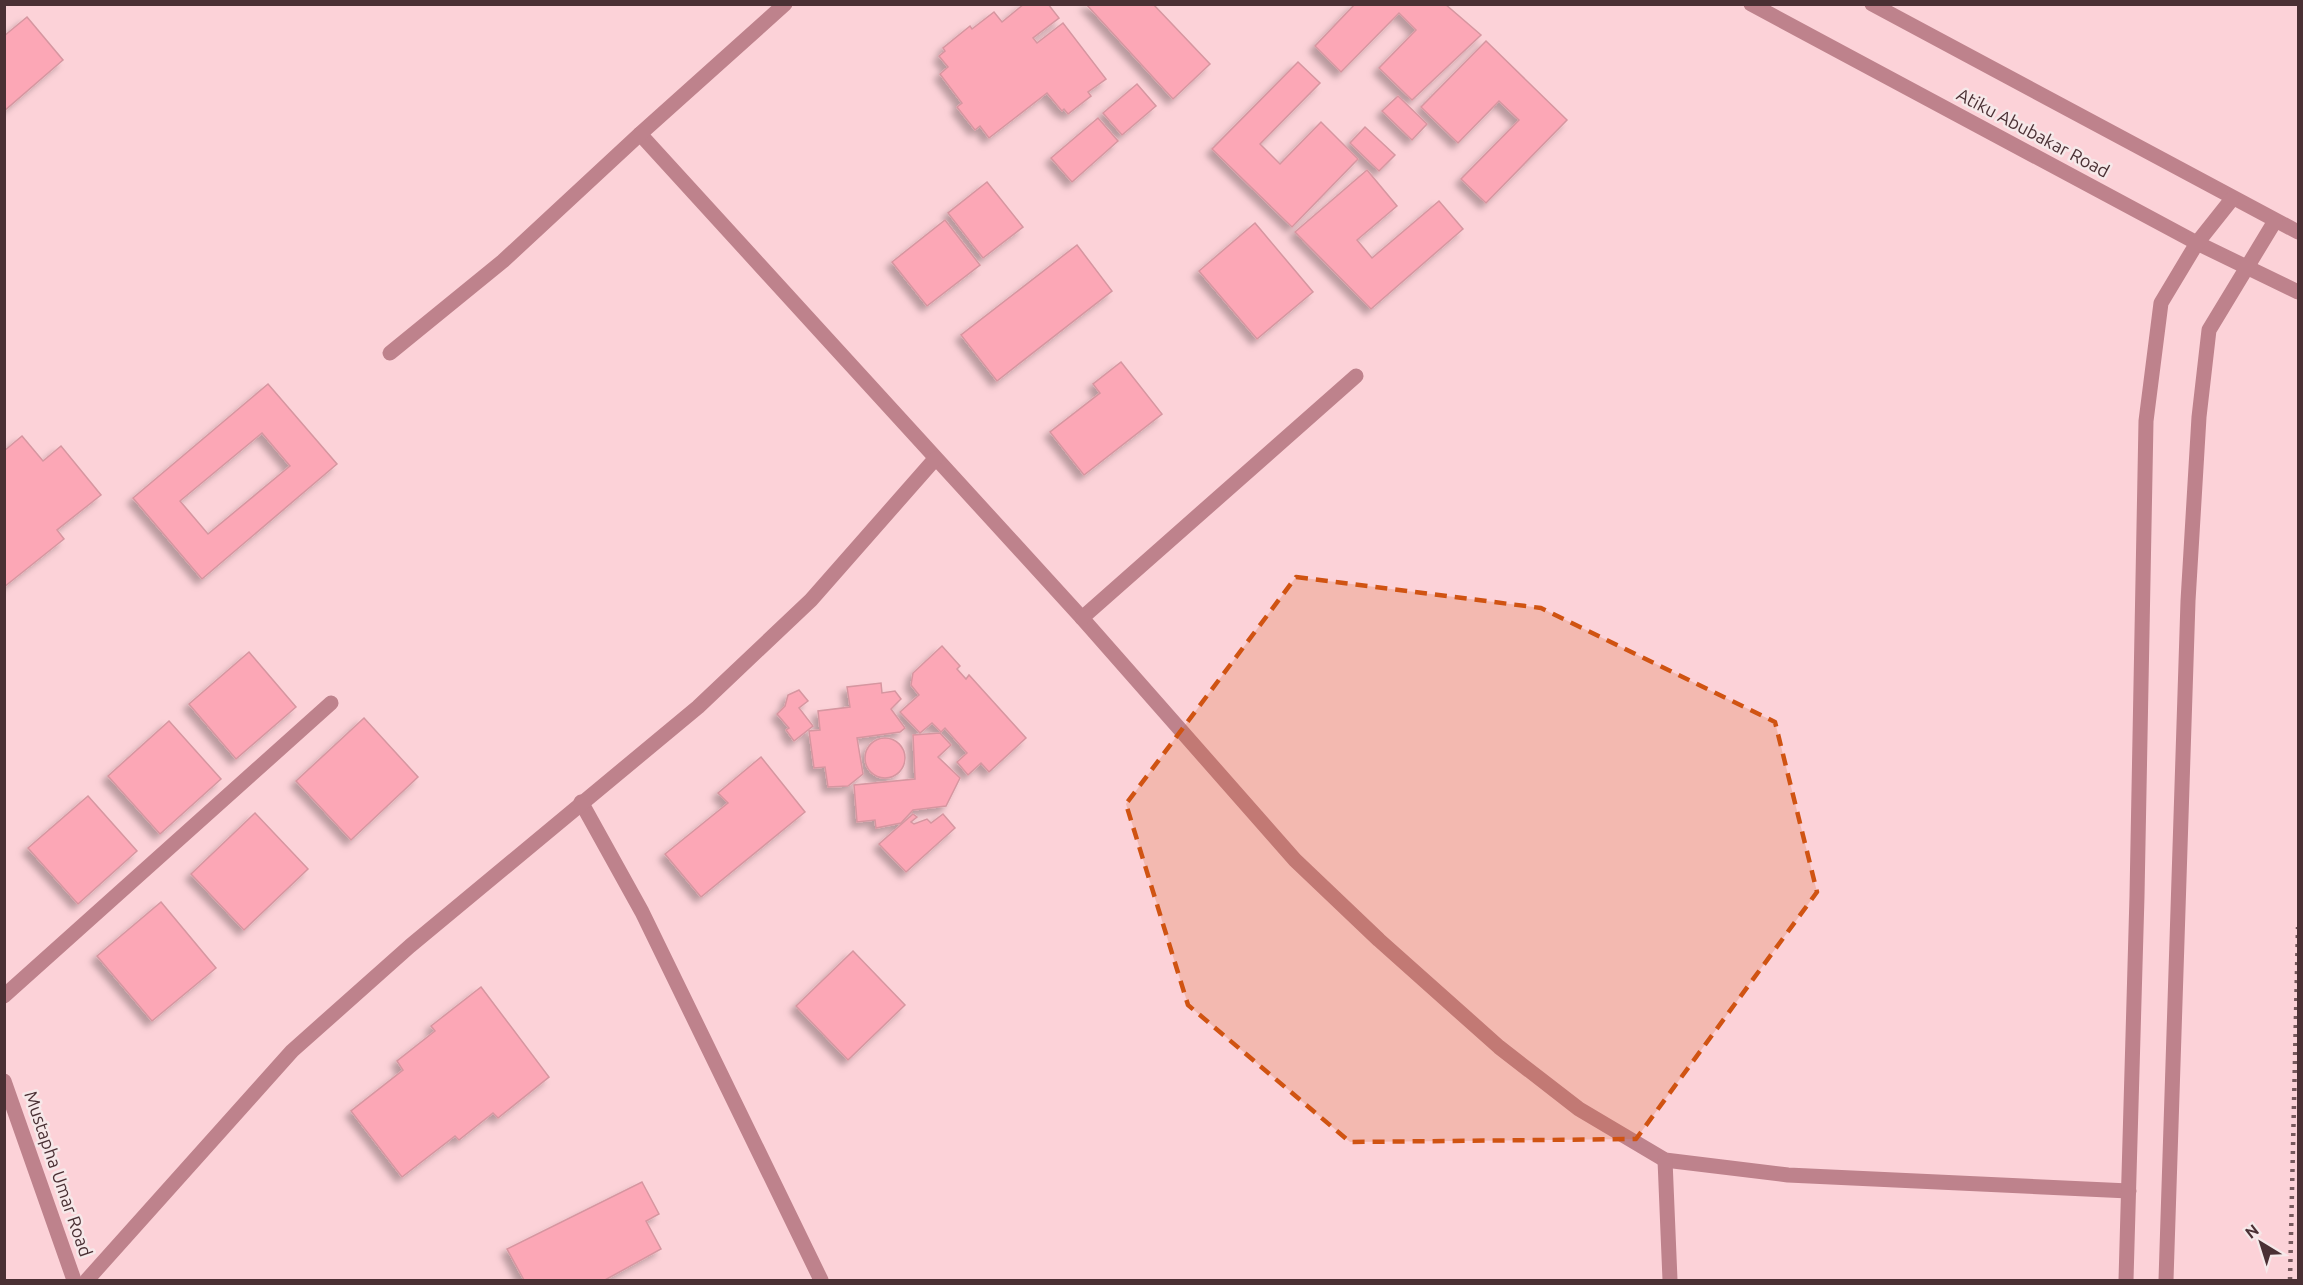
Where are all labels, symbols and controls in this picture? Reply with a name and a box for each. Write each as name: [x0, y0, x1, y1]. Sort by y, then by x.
street label: Atiku Abubakar Road: [1954, 83, 2113, 181]
street label: Mustapha Umar Road: [21, 1088, 97, 1259]
north arrow: [2231, 1213, 2291, 1273]
text: N: [2242, 1220, 2262, 1242]

